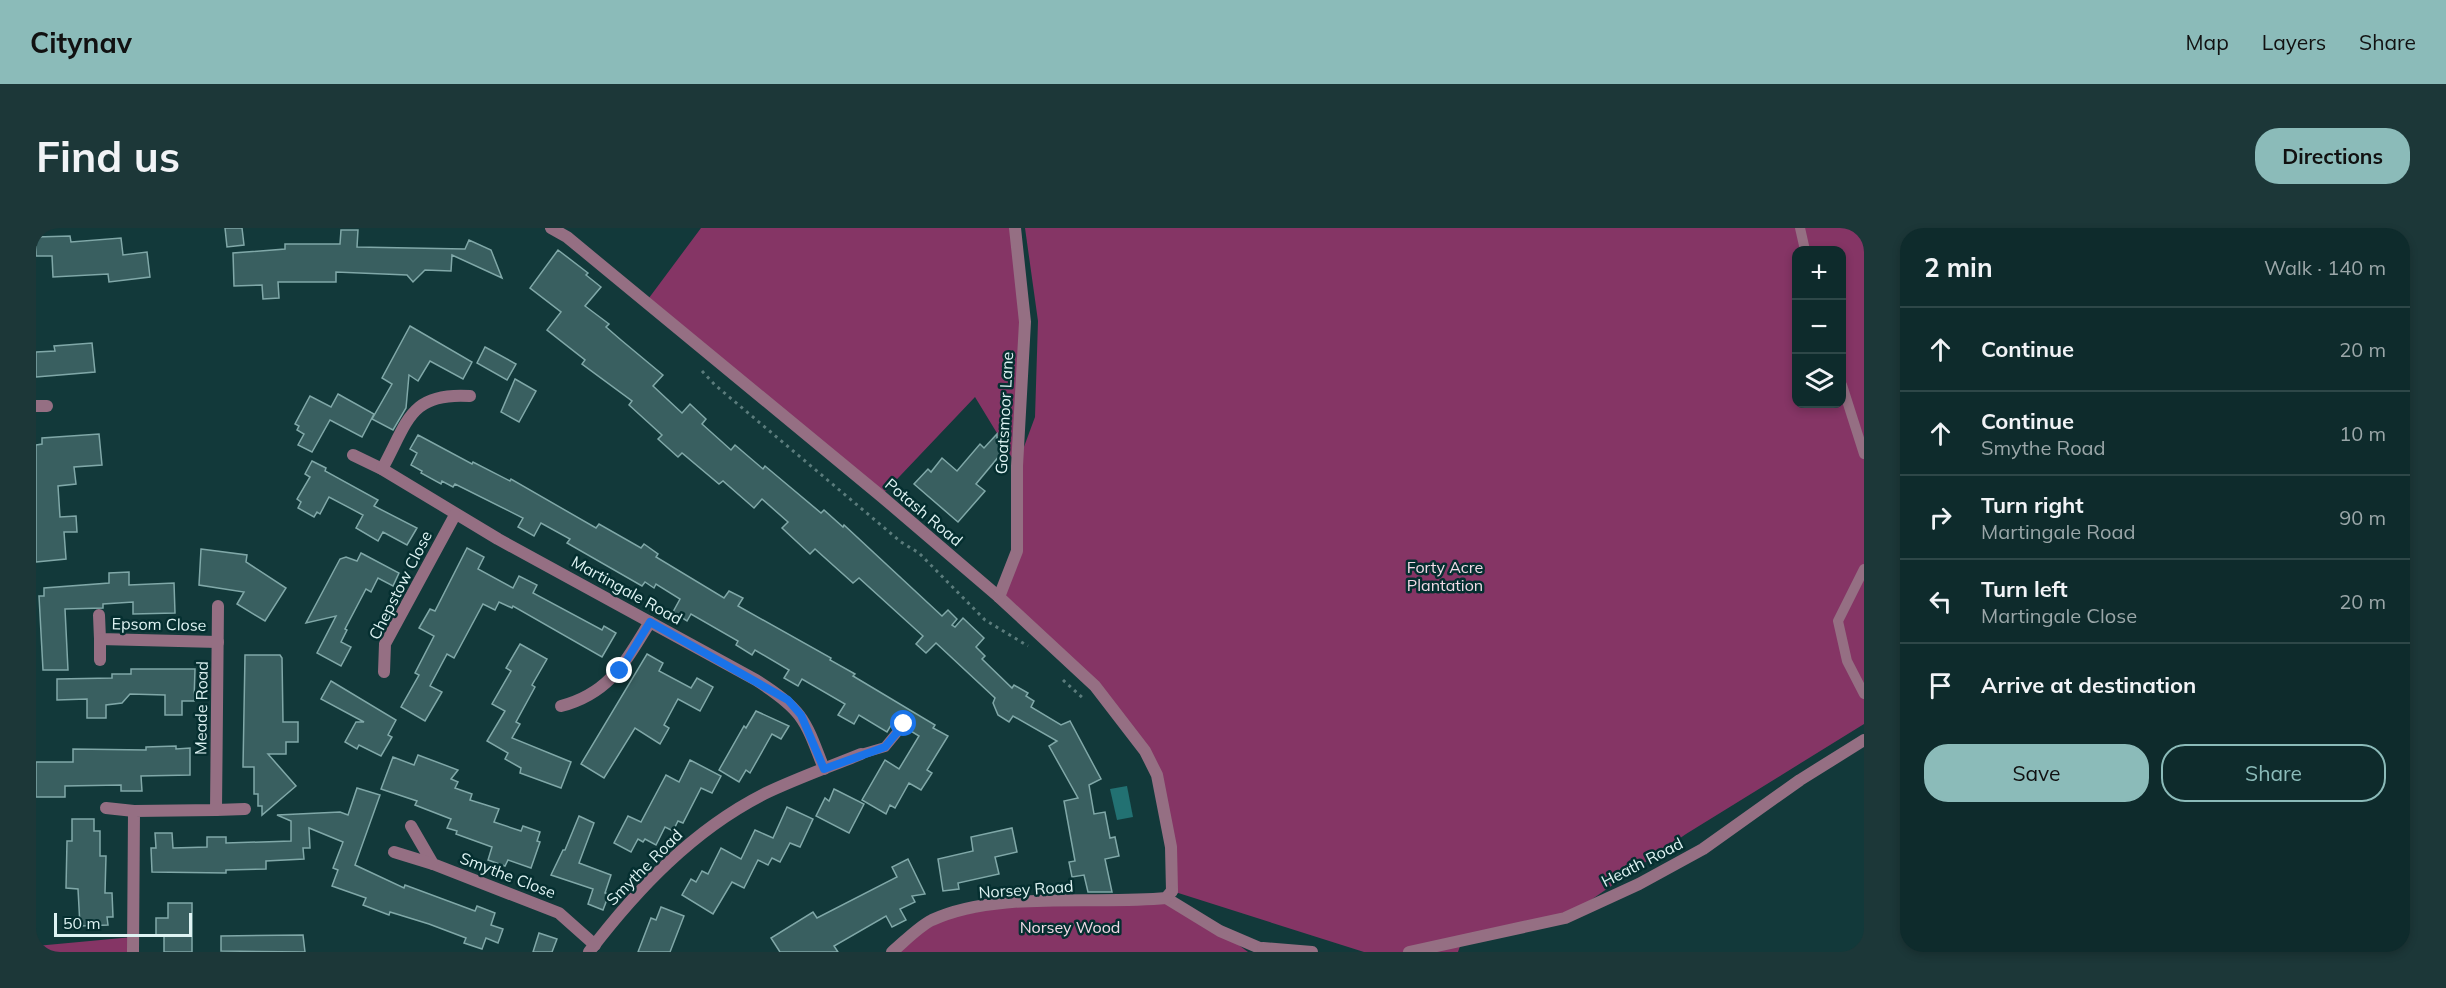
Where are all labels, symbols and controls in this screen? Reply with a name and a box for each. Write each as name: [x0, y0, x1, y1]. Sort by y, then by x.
text: Citynav: [30, 25, 132, 60]
text: Map: [2186, 29, 2229, 55]
text: Layers: [2262, 29, 2326, 55]
text: Share: [2359, 29, 2416, 55]
button: Directions: [2255, 128, 2410, 184]
text: Find us: [36, 130, 180, 183]
map controls: [1792, 246, 1846, 408]
button: +: [1792, 246, 1846, 300]
text: 2 min: [1924, 251, 1993, 284]
text: Walk · 140 m: [2264, 255, 2386, 280]
button: −: [1792, 300, 1846, 354]
icon: ahead: [1924, 333, 1957, 366]
text: Continue: [1981, 335, 2074, 363]
text: 20 m: [2339, 337, 2386, 362]
street label: Goatsmoor Lane: [991, 351, 1017, 475]
button: layers: [1792, 354, 1846, 408]
text: Continue: [1981, 407, 2074, 435]
icon: ahead: [1924, 417, 1957, 450]
text: 10 m: [2339, 421, 2386, 446]
text: Smythe Road: [1981, 435, 2106, 460]
street label: Potash Road: [881, 474, 967, 550]
text: Turn right: [1981, 491, 2084, 519]
icon: right: [1924, 501, 1957, 534]
text: 90 m: [2339, 505, 2386, 530]
text: Martingale Road: [1981, 519, 2135, 544]
street label: Chepstow Close: [364, 527, 436, 643]
street label: Martingale Road: [568, 551, 686, 629]
park label: Forty Acre Plantation: [1407, 557, 1483, 595]
text: Turn left: [1981, 575, 2068, 603]
icon: left: [1924, 585, 1957, 618]
text: 20 m: [2339, 589, 2386, 614]
text: Martingale Close: [1981, 603, 2137, 628]
street label: Epsom Close: [111, 613, 207, 635]
route end: [606, 657, 632, 683]
street label: Meade Road: [190, 661, 212, 755]
icon: arrive: [1924, 669, 1957, 702]
text: Arrive at destination: [1981, 671, 2196, 699]
route start: [890, 710, 916, 736]
button: Save: [1924, 744, 2149, 802]
button: Share: [2161, 744, 2386, 802]
street label: Smythe Road: [602, 825, 686, 909]
street label: Heath Road: [1598, 833, 1686, 891]
street label: Smythe Close: [457, 848, 559, 902]
street label: Norsey Road: [978, 876, 1074, 902]
scale bar: [54, 910, 192, 938]
text: 50 m: [63, 913, 100, 933]
park label: Norsey Wood: [1020, 917, 1120, 937]

